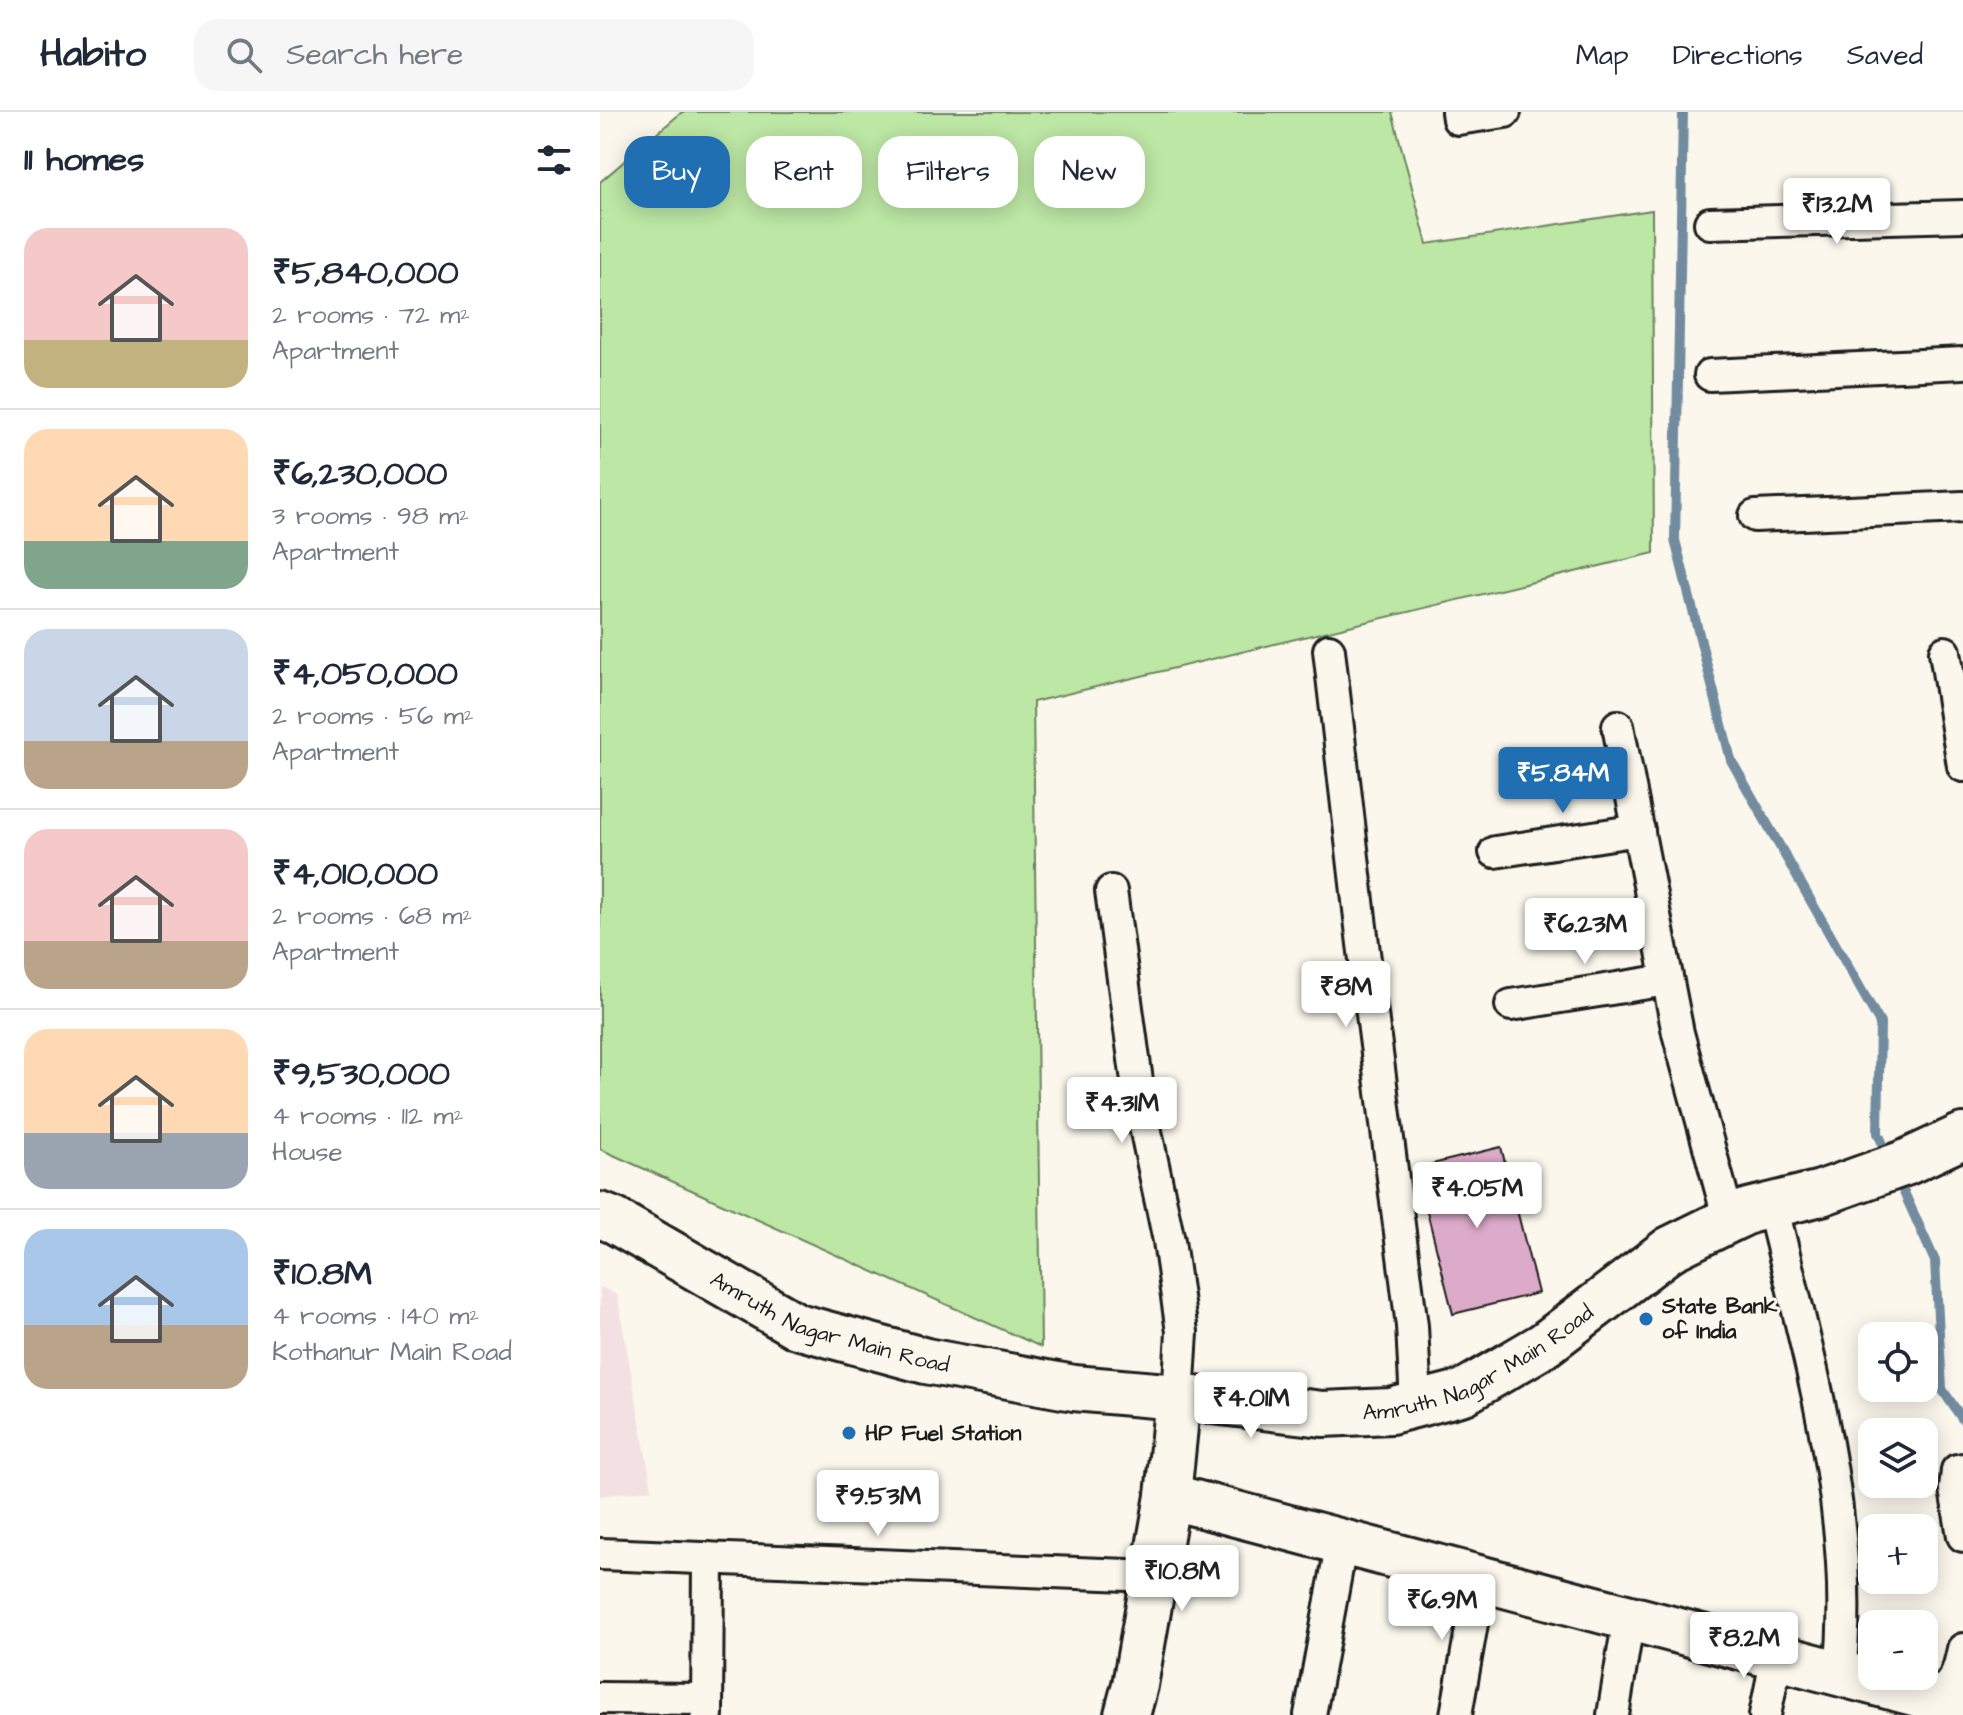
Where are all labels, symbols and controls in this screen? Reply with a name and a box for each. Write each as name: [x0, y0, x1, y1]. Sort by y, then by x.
search box: [194, 19, 754, 91]
text: Habito: [40, 29, 146, 81]
icon: search: [222, 33, 266, 77]
text: Search here: [286, 34, 463, 76]
text: Map: [1576, 36, 1629, 75]
text: Directions: [1673, 36, 1803, 75]
text: Saved: [1847, 36, 1923, 75]
text: 11 homes: [24, 136, 144, 184]
chip: Buy: [624, 136, 730, 208]
chip: Rent: [746, 136, 862, 208]
chip: Filters: [878, 136, 1018, 208]
chip: New: [1034, 136, 1145, 208]
icon: filters: [532, 138, 576, 182]
pin: ₹13.2M: [1772, 178, 1902, 246]
text: ₹13.2M: [1801, 186, 1873, 222]
text: ₹5,840,000: [272, 249, 459, 297]
icon: home: [88, 260, 184, 356]
text: 2 rooms · 72 m²: [272, 297, 470, 333]
text: Apartment: [272, 333, 399, 369]
text: ₹6,230,000: [272, 450, 447, 498]
icon: home: [88, 461, 184, 557]
text: 3 rooms · 98 m²: [272, 498, 469, 534]
text: Apartment: [272, 534, 399, 570]
text: ₹4,050,000: [272, 650, 458, 698]
icon: home: [88, 661, 184, 757]
text: 2 rooms · 56 m²: [272, 698, 474, 734]
text: Apartment: [272, 734, 399, 770]
pin: ₹5.84M: [1498, 747, 1628, 815]
text: ₹5.84M: [1517, 755, 1610, 791]
text: ₹4,010,000: [272, 850, 438, 898]
icon: home: [88, 861, 184, 957]
text: 2 rooms · 68 m²: [272, 898, 472, 934]
pin: ₹6.23M: [1520, 898, 1650, 966]
text: ₹6.23M: [1543, 906, 1627, 942]
text: Apartment: [272, 934, 399, 970]
pin: ₹8M: [1307, 961, 1385, 1029]
text: ₹8M: [1319, 969, 1373, 1005]
text: ₹9,530,000: [272, 1050, 450, 1098]
icon: home: [88, 1061, 184, 1157]
pin: ₹4.31M: [1057, 1077, 1187, 1145]
text: ₹4.31M: [1085, 1085, 1159, 1121]
text: 4 rooms · 112 m²: [272, 1098, 463, 1134]
text: House: [272, 1134, 343, 1170]
pin: ₹4.05M: [1412, 1162, 1542, 1230]
text: ₹4.05M: [1431, 1170, 1523, 1206]
text: ₹10.8M: [272, 1250, 372, 1298]
icon: home: [88, 1261, 184, 1357]
street label: Amruth Nagar Main Road: [705, 1264, 952, 1380]
place label: State Bank of India: [1661, 1291, 1778, 1347]
street label: Amruth Nagar Main Road: [1362, 1297, 1600, 1428]
text: 4 rooms · 140 m²: [272, 1298, 479, 1334]
marker: State Bank of India: [1637, 1310, 1655, 1328]
map controls: [1858, 1322, 1938, 1690]
button: locate: [1858, 1322, 1938, 1402]
text: Kothanur Main Road: [272, 1334, 512, 1370]
pin: ₹4.01M: [1186, 1372, 1316, 1440]
text: ₹4.01M: [1212, 1380, 1290, 1416]
place label: HP Fuel Station: [865, 1418, 1022, 1449]
button: layers: [1858, 1418, 1938, 1498]
marker: HP Fuel Station: [840, 1424, 858, 1442]
pin: ₹9.53M: [813, 1470, 943, 1538]
text: ₹9.53M: [835, 1478, 921, 1514]
button: +: [1858, 1514, 1938, 1594]
pin: ₹10.8M: [1117, 1545, 1247, 1613]
text: ₹10.8M: [1144, 1553, 1220, 1589]
pin: ₹6.9M: [1386, 1574, 1498, 1642]
text: ₹6.9M: [1406, 1582, 1478, 1618]
button: −: [1858, 1610, 1938, 1690]
pin: ₹8.2M: [1688, 1612, 1800, 1680]
text: ₹8.2M: [1708, 1620, 1780, 1656]

